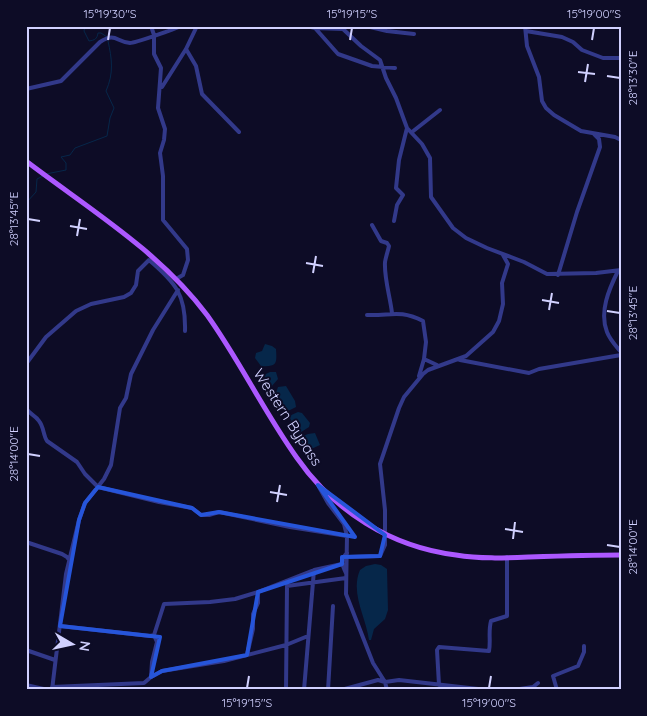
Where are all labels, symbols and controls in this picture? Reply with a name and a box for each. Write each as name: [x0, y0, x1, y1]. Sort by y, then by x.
text: 15°19'30"S: [83, 6, 137, 21]
text: 15°19'15"S: [327, 6, 378, 21]
text: 15°19'00"S: [567, 6, 621, 21]
text: 28°13'30"E: [625, 50, 640, 106]
text: 28°13'45"E: [6, 192, 21, 246]
text: 28°13'45"E: [625, 286, 640, 340]
street label: Western Bypass: [249, 365, 327, 469]
text: 28°14'00"E: [6, 426, 21, 482]
text: 28°14'00"E: [625, 519, 640, 575]
north arrow: [48, 618, 98, 668]
text: N: [75, 640, 95, 653]
text: 15°19'15"S: [222, 695, 273, 710]
text: 15°19'00"S: [462, 695, 516, 710]

